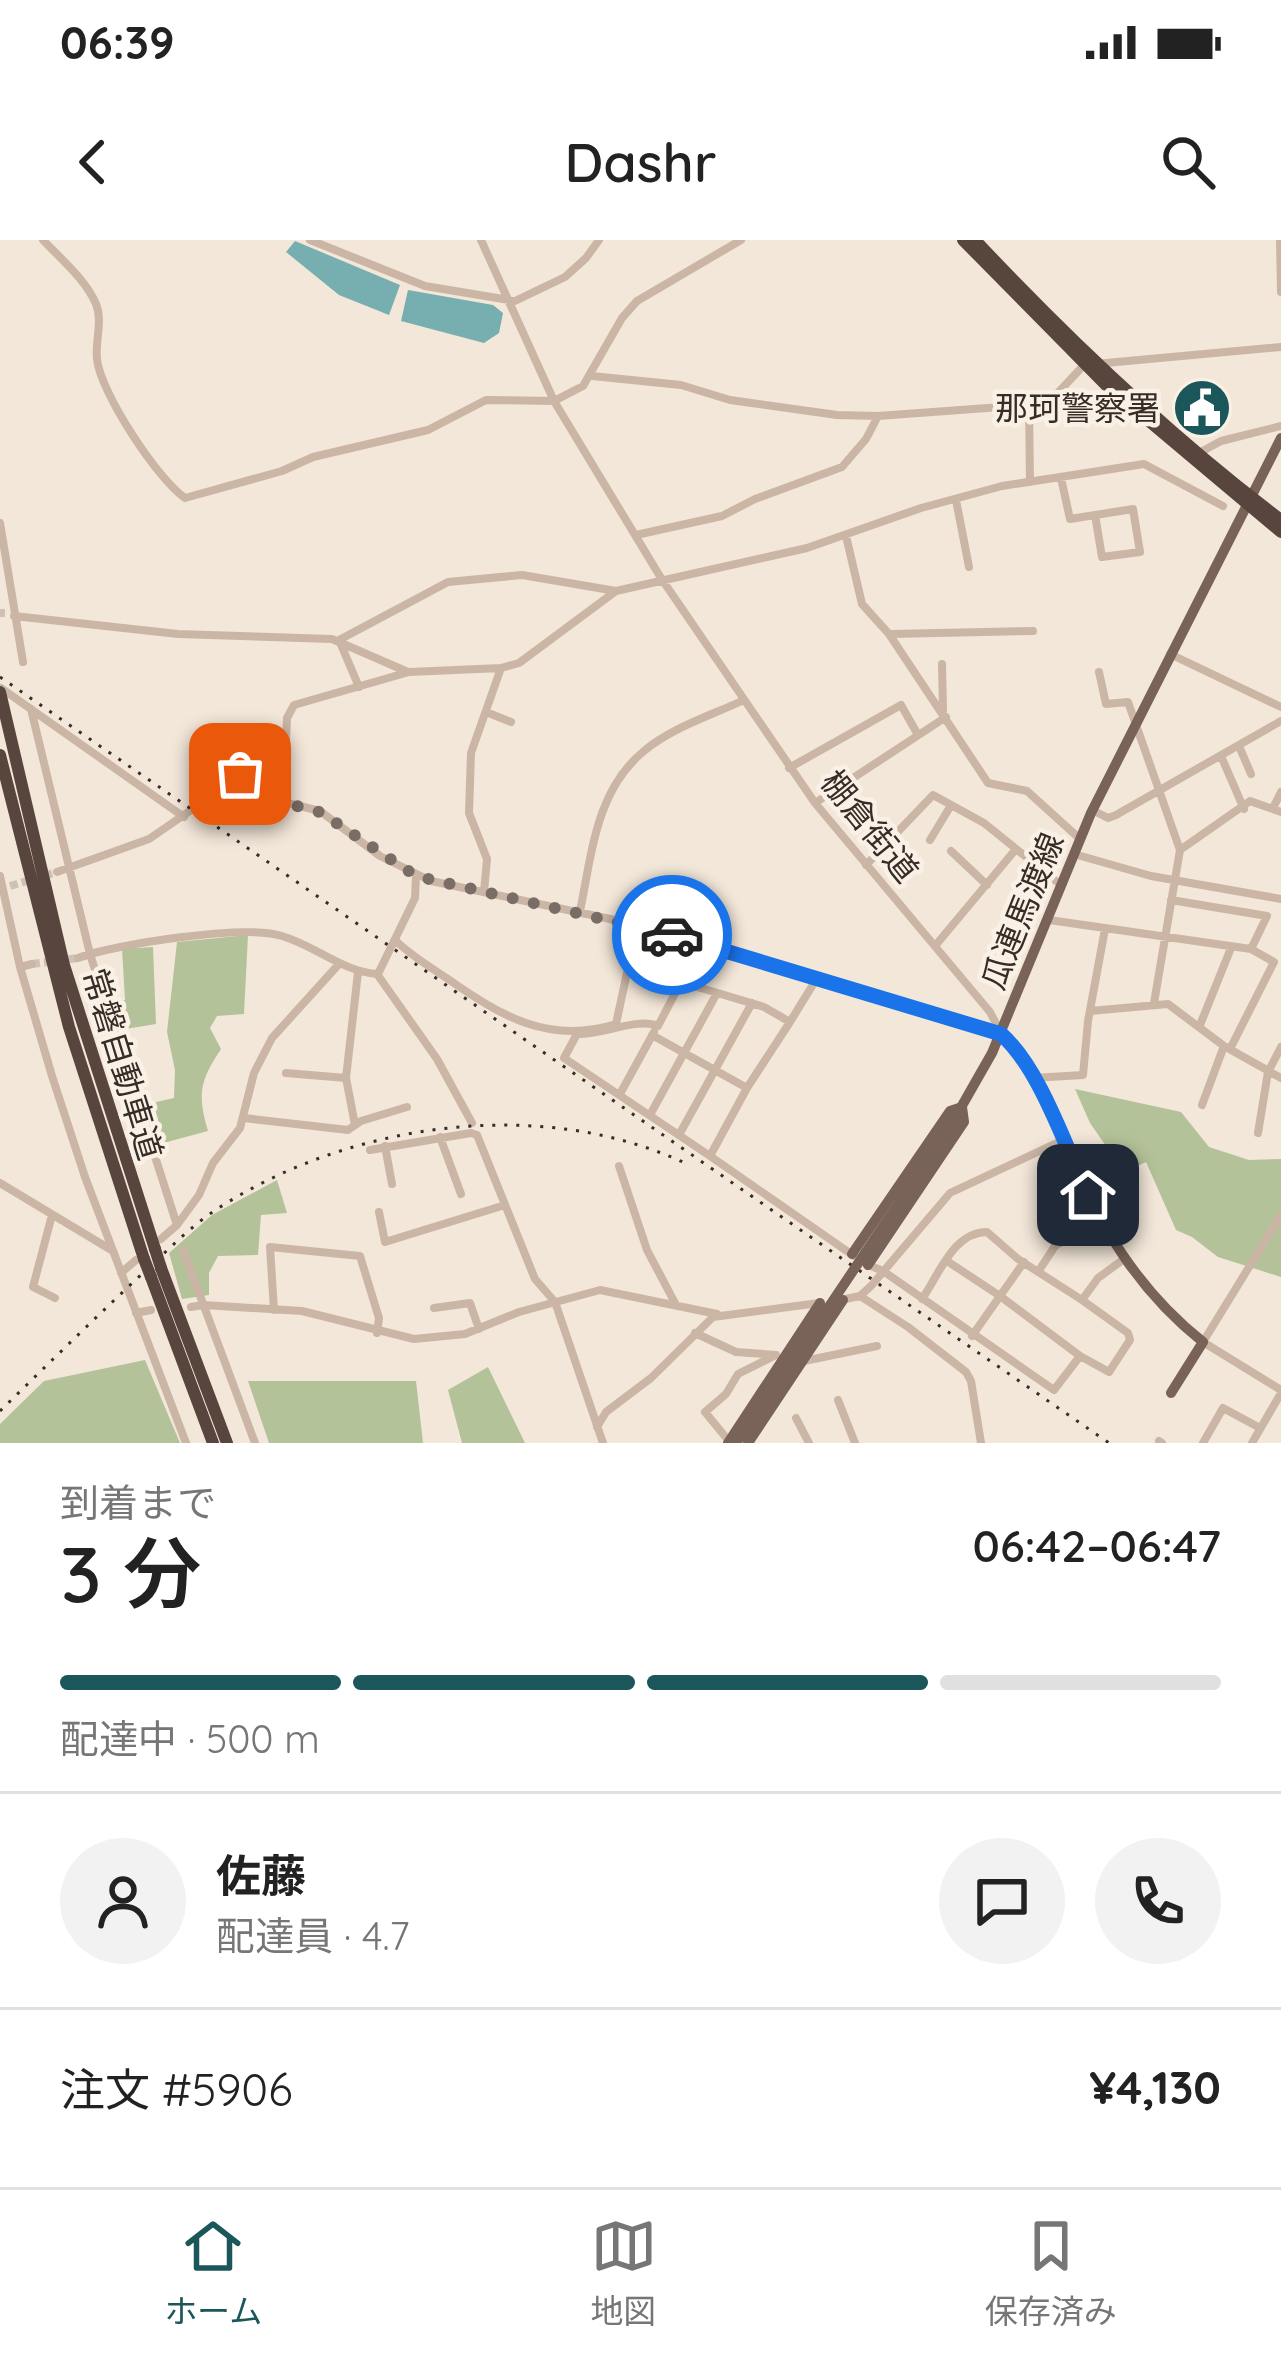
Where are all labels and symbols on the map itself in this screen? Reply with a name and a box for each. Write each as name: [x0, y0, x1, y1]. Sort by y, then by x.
public building icon: 那珂警察署: [1171, 377, 1233, 439]
place label: 那珂警察署: [995, 387, 1160, 428]
pin: [189, 723, 291, 825]
street label: 棚倉街道: [813, 761, 928, 890]
street label: 瓜連馬渡線: [972, 827, 1071, 995]
courier: [612, 875, 732, 995]
street label: 常磐自動車道: [75, 963, 172, 1165]
pin: [1037, 1144, 1139, 1246]

